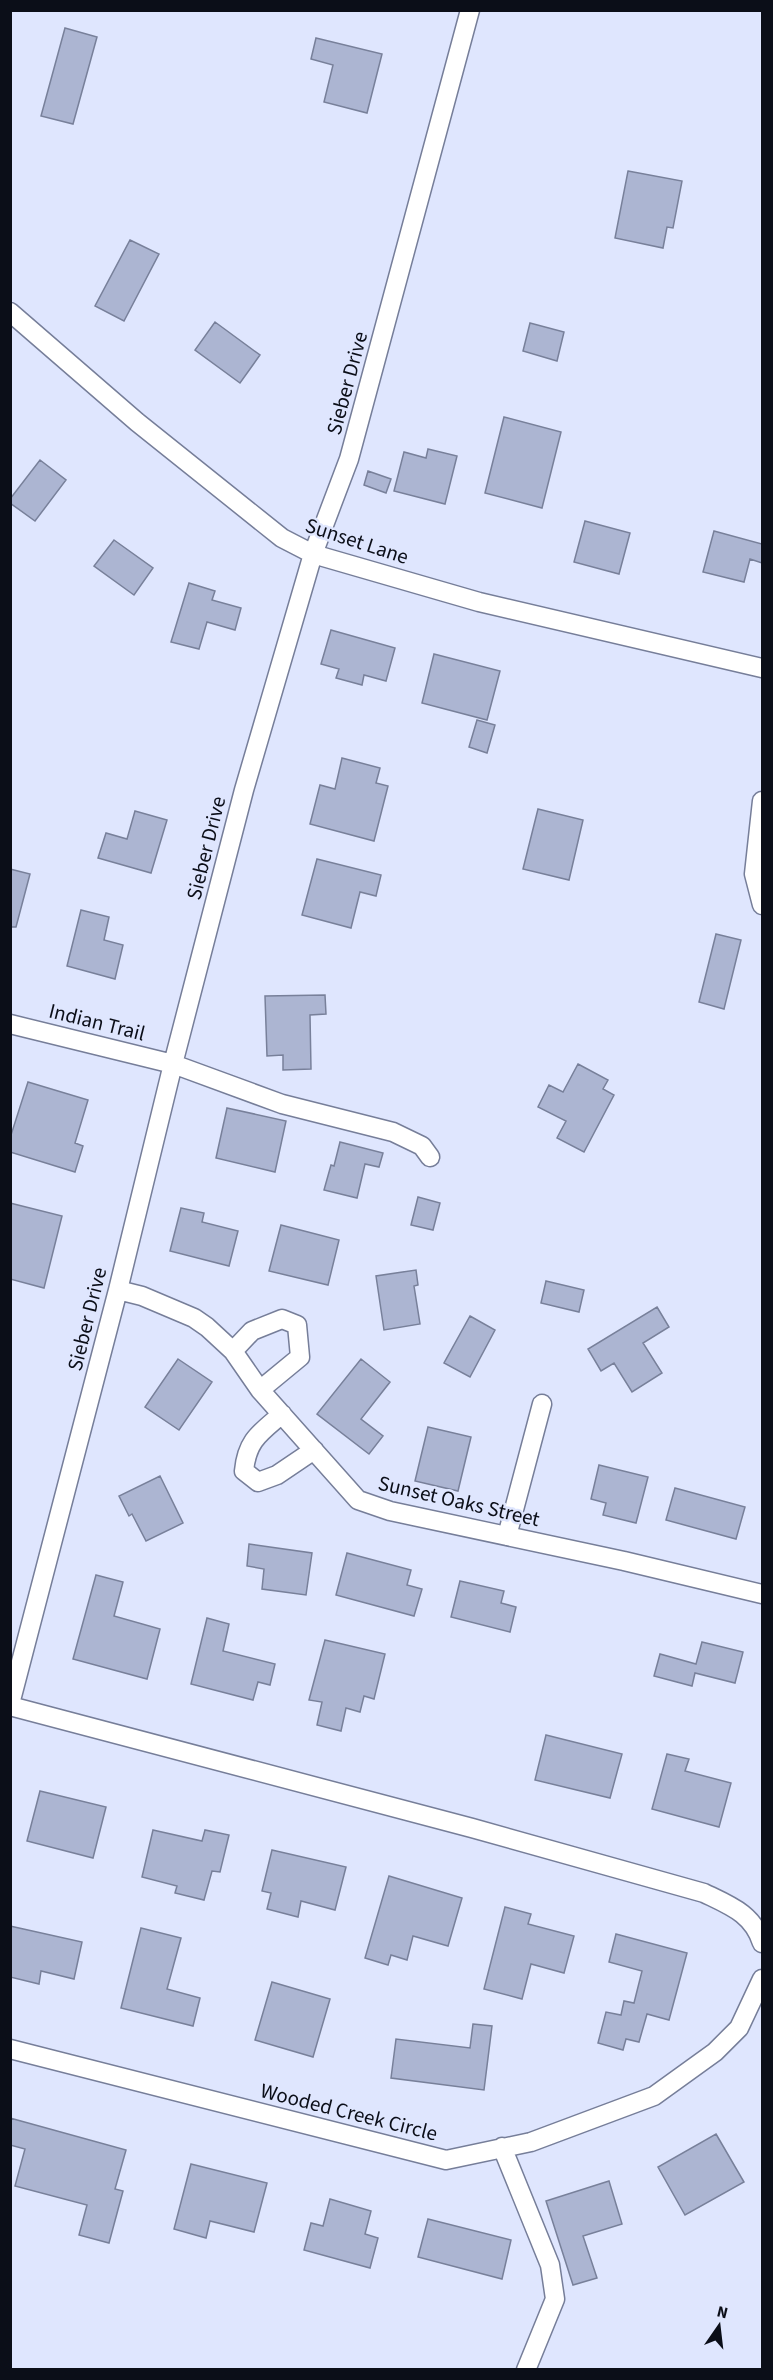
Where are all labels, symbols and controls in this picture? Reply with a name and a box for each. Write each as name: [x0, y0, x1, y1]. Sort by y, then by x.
street label: Sieber Drive: [319, 328, 375, 438]
street label: Sunset Lane: [301, 510, 413, 572]
street label: Sieber Drive: [179, 793, 233, 903]
street label: Indian Trail: [46, 996, 148, 1048]
street label: Sieber Drive: [60, 1264, 114, 1374]
street label: Sunset Oaks Street: [375, 1468, 543, 1534]
street label: Wooded Creek Circle: [257, 2076, 441, 2148]
north arrow: [689, 2296, 749, 2356]
text: N: [715, 2300, 730, 2324]

